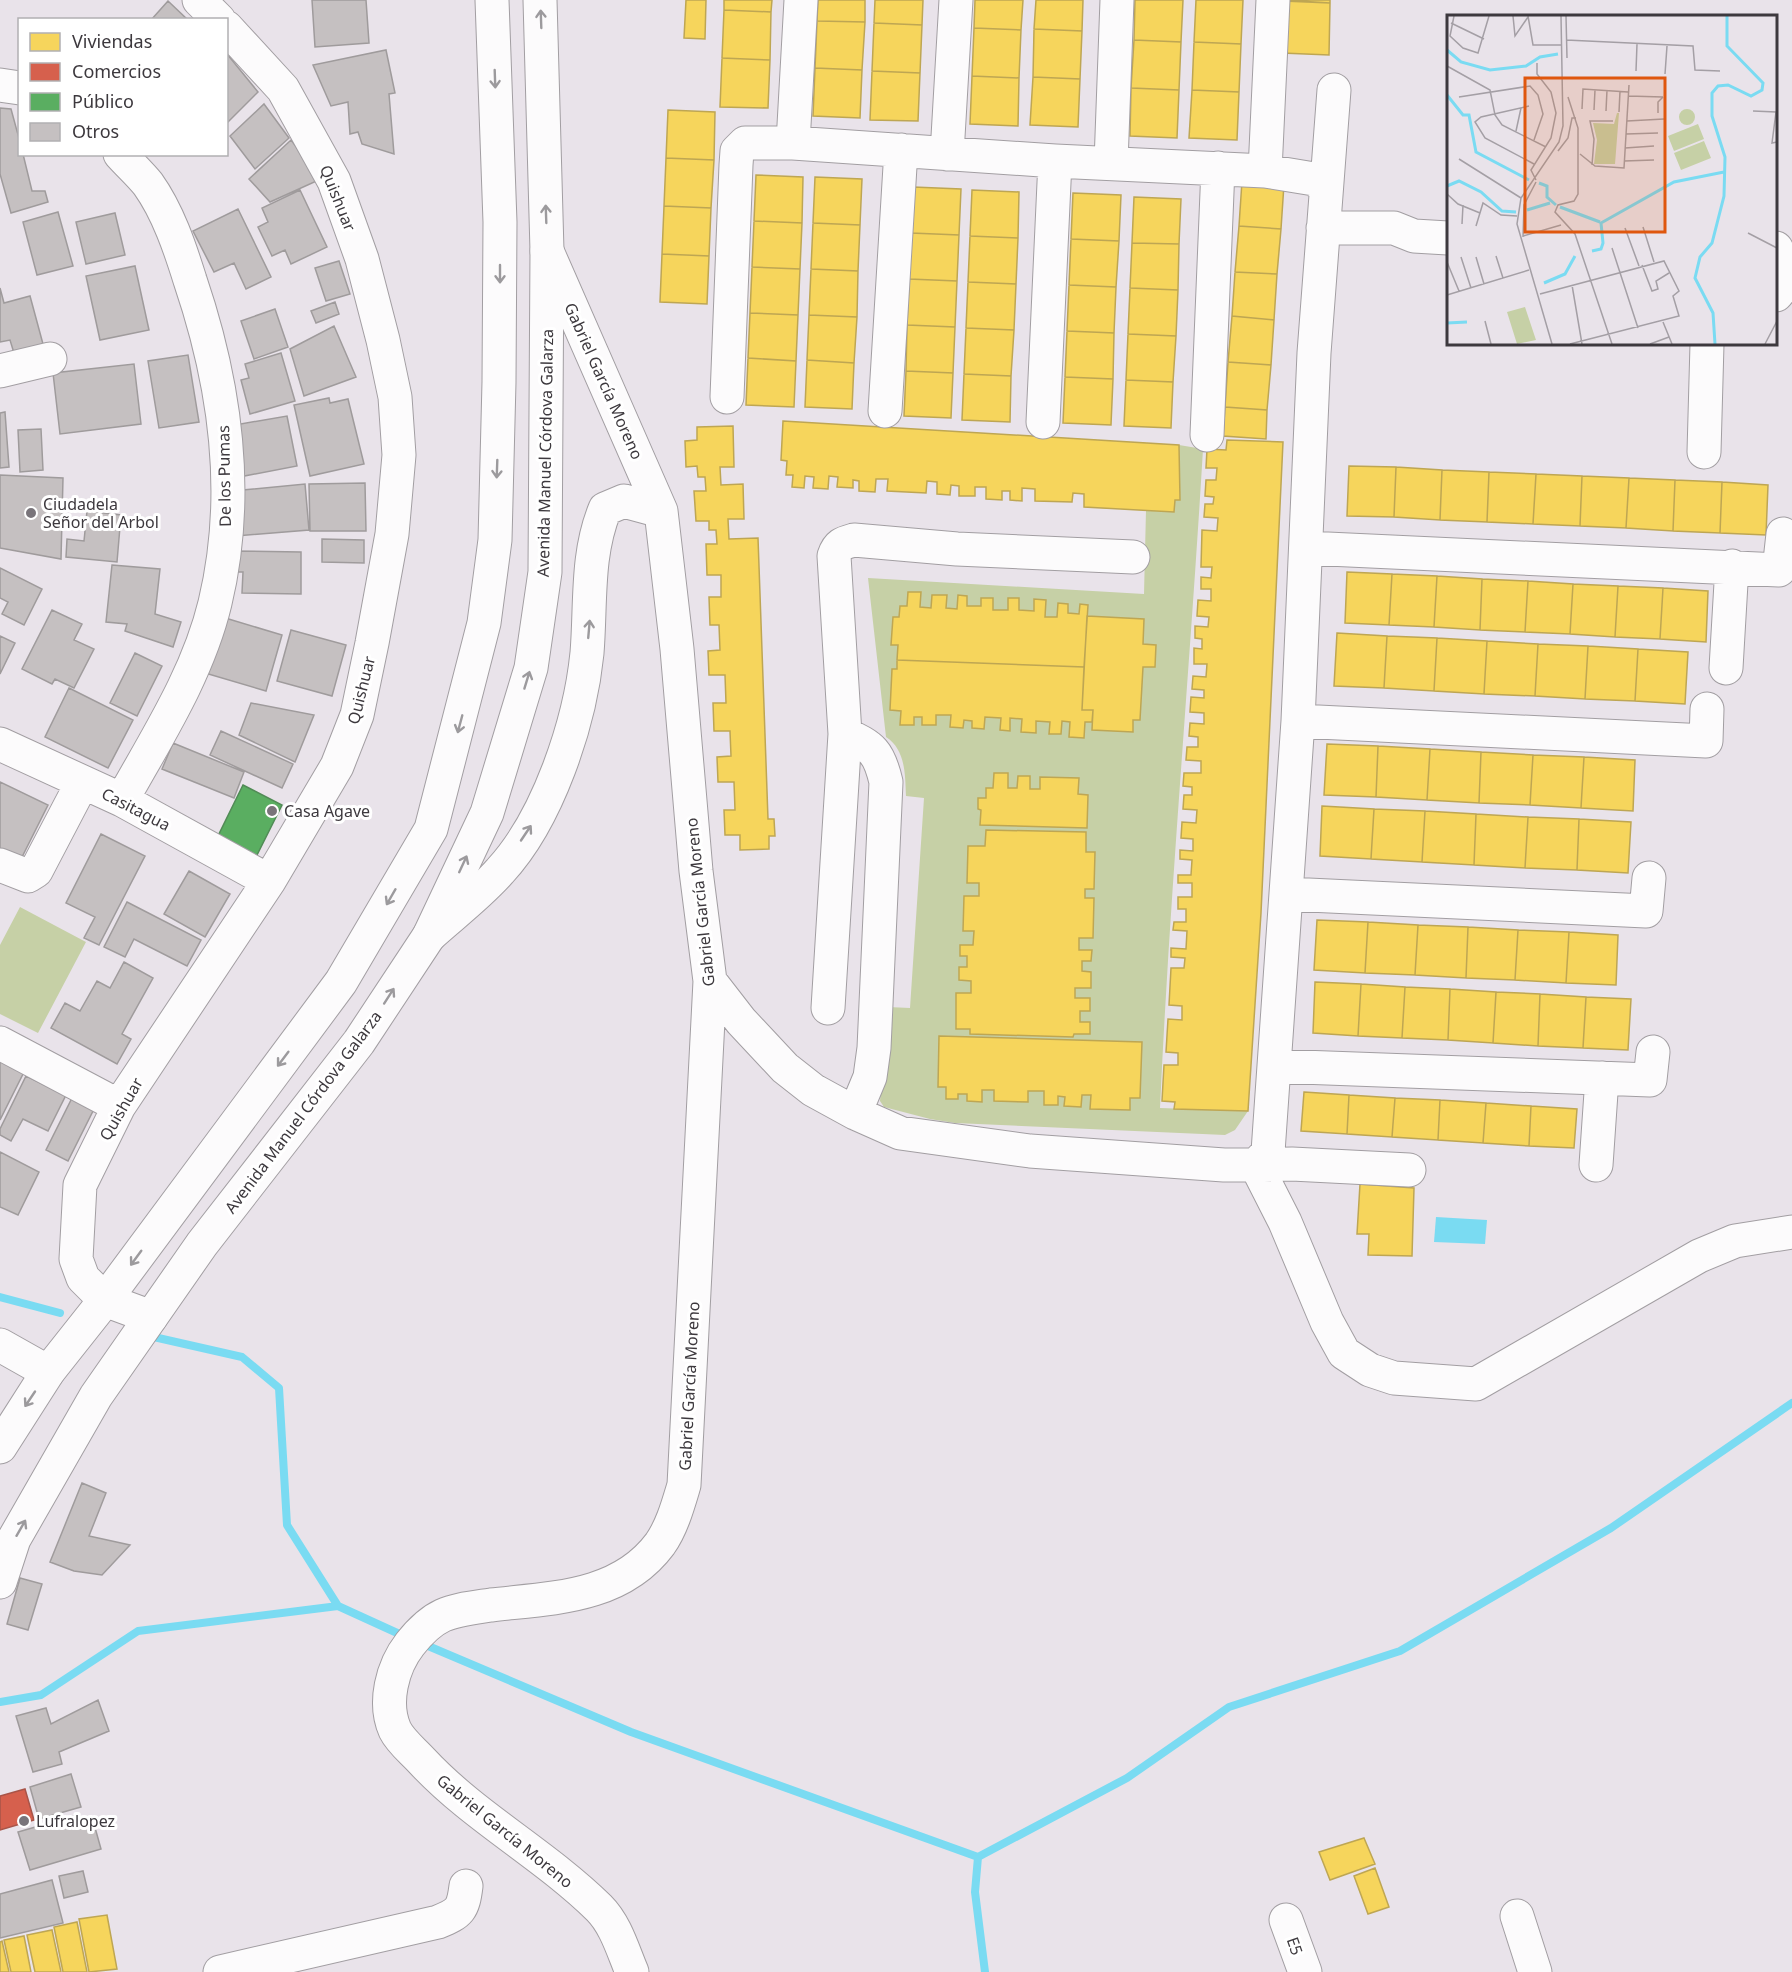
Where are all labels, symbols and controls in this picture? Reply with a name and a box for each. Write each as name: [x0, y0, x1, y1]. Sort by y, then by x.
one-way arrow: [535, 9, 546, 29]
inset map: [1447, 15, 1777, 345]
legend: [18, 18, 228, 156]
text: Viviendas: [72, 29, 152, 53]
text: Comercios: [72, 59, 161, 83]
one-way arrow: [489, 69, 500, 89]
text: Público: [72, 89, 134, 113]
text: Otros: [72, 119, 119, 143]
street label: Quishuar: [315, 162, 361, 235]
one-way arrow: [541, 204, 552, 224]
one-way arrow: [494, 264, 506, 284]
street label: Gabriel García Moreno: [559, 299, 649, 463]
street label: Avenida Manuel Córdova Galarza: [532, 329, 558, 577]
street label: De los Pumas: [212, 425, 236, 527]
one-way arrow: [491, 459, 503, 479]
place label: Ciudadela Señor del Arbol: [43, 493, 159, 533]
marker: Ciudadela Señor del Arbol: [24, 506, 38, 520]
one-way arrow: [584, 619, 595, 639]
street label: Quishuar: [342, 653, 380, 726]
one-way arrow: [522, 671, 533, 690]
one-way arrow: [453, 714, 465, 733]
street label: Casitagua: [98, 782, 174, 836]
place label: Casa Agave: [284, 800, 370, 822]
marker: Casa Agave: [265, 804, 279, 818]
street label: Gabriel García Moreno: [680, 817, 720, 987]
one-way arrow: [521, 825, 533, 842]
one-way arrow: [457, 855, 469, 873]
one-way arrow: [385, 888, 397, 905]
one-way arrow: [383, 989, 395, 1005]
street label: Avenida Manuel Córdova Galarza: [219, 1006, 387, 1218]
one-way arrow: [277, 1051, 289, 1067]
street label: Quishuar: [94, 1073, 148, 1145]
one-way arrow: [130, 1249, 142, 1265]
street label: Gabriel García Moreno: [674, 1301, 704, 1471]
one-way arrow: [24, 1390, 36, 1406]
one-way arrow: [15, 1519, 27, 1536]
street label: Gabriel García Moreno: [432, 1769, 578, 1893]
place label: Lufralopez: [36, 1810, 115, 1832]
marker: Lufralopez: [17, 1814, 31, 1828]
street label: E5: [1282, 1934, 1308, 1958]

